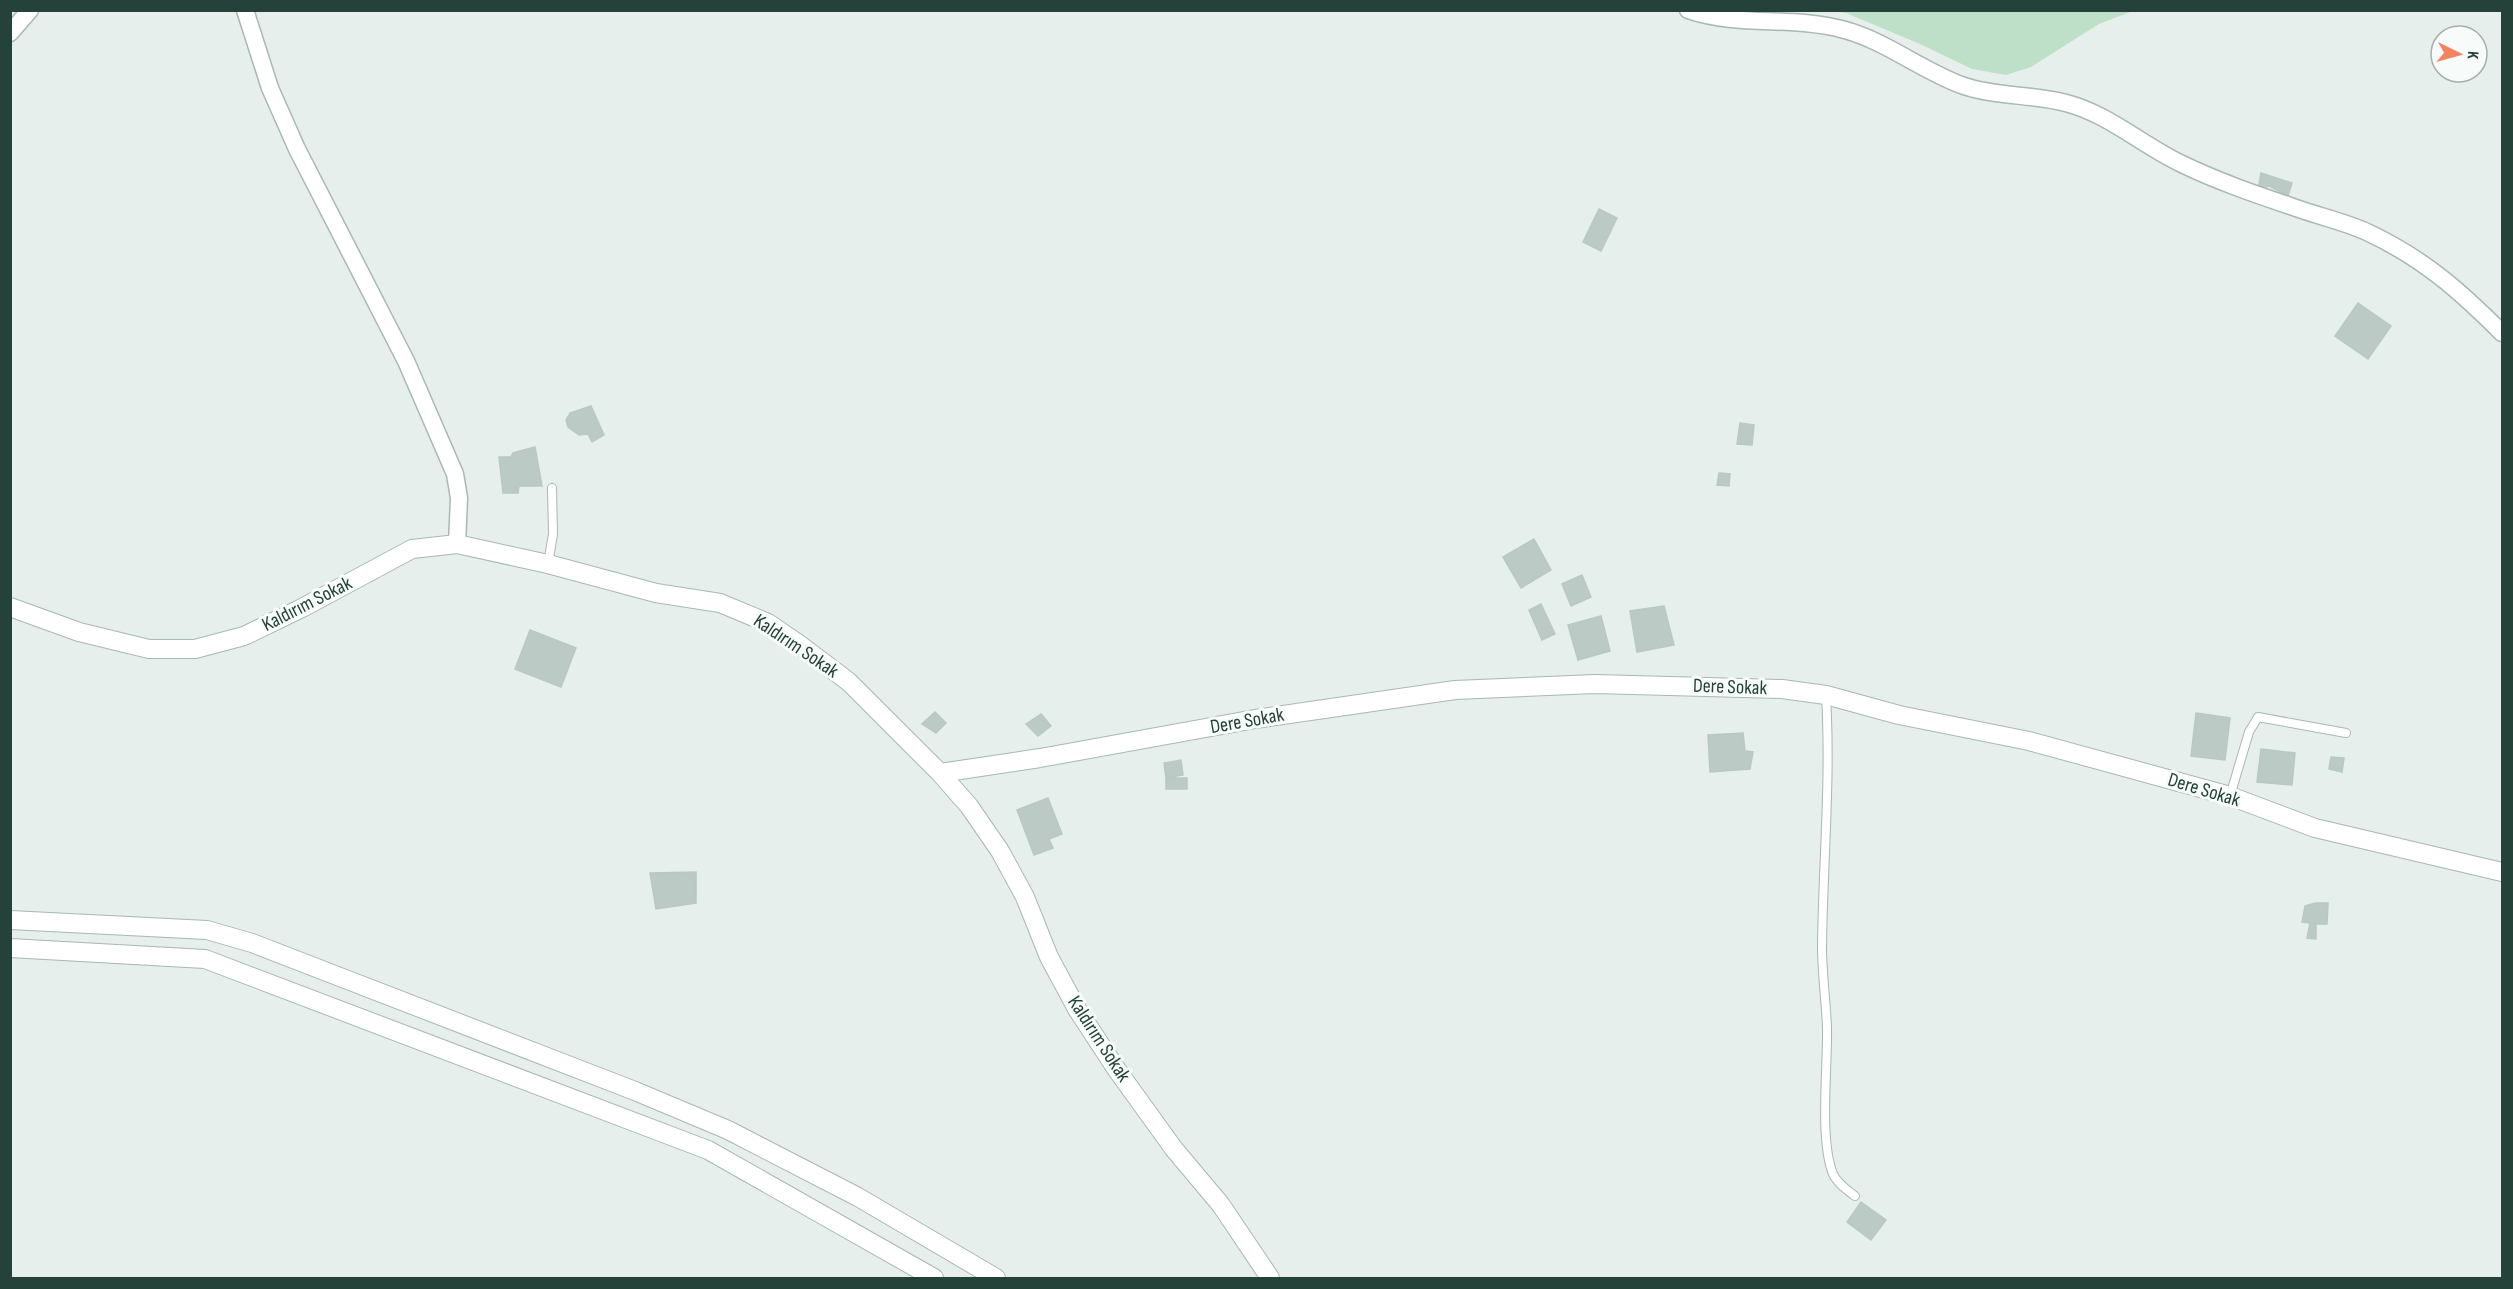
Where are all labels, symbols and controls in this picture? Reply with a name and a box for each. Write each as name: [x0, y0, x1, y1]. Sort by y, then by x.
north arrow: [2429, 24, 2489, 84]
text: K: [2463, 50, 2482, 60]
street label: Kaldırım Sokak: [258, 571, 356, 637]
street label: Kaldırım Sokak: [749, 609, 844, 683]
street label: Dere Sokak: [1692, 674, 1768, 700]
street label: Dere Sokak: [1208, 703, 1286, 739]
street label: Dere Sokak: [2165, 768, 2243, 812]
street label: Kaldırım Sokak: [1062, 991, 1136, 1087]

